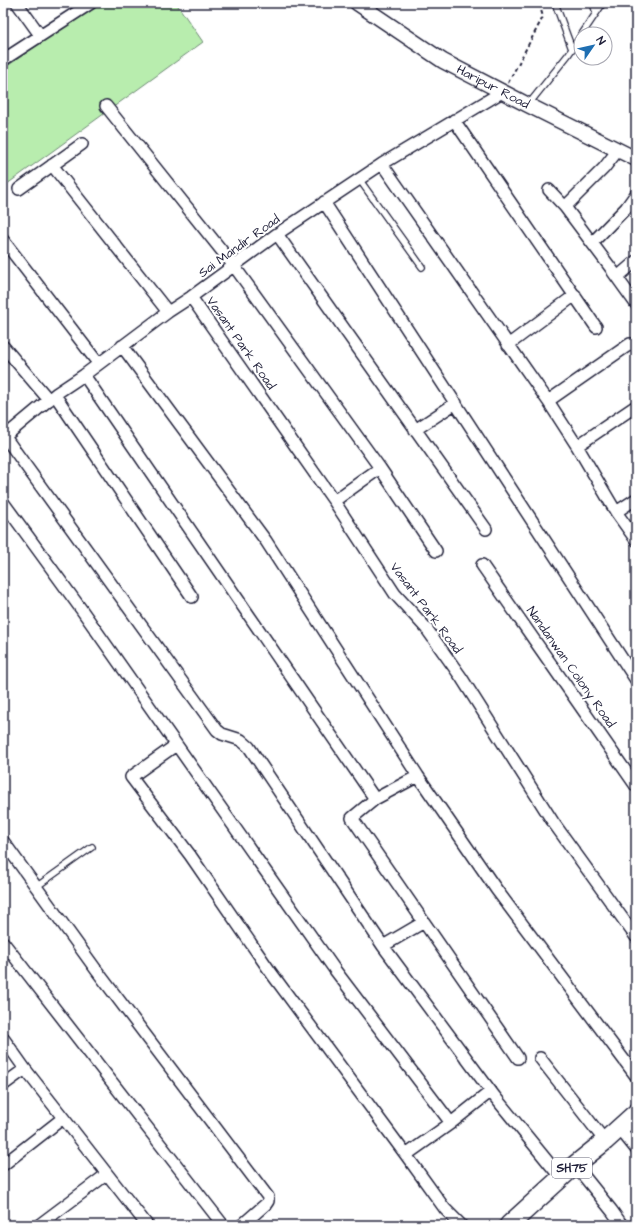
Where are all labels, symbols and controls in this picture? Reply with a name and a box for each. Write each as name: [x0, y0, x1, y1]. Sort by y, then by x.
north arrow: [573, 26, 613, 66]
text: N: [593, 34, 609, 48]
street label: Haripur Road: [453, 61, 533, 113]
street label: Sai Mandir Road: [195, 210, 284, 282]
street label: Vasant Park Road: [202, 293, 280, 393]
street label: Vasant Park Road: [386, 559, 466, 658]
street label: Nandanwan Colony Road: [521, 603, 620, 732]
road number: SH75: [552, 1158, 592, 1178]

